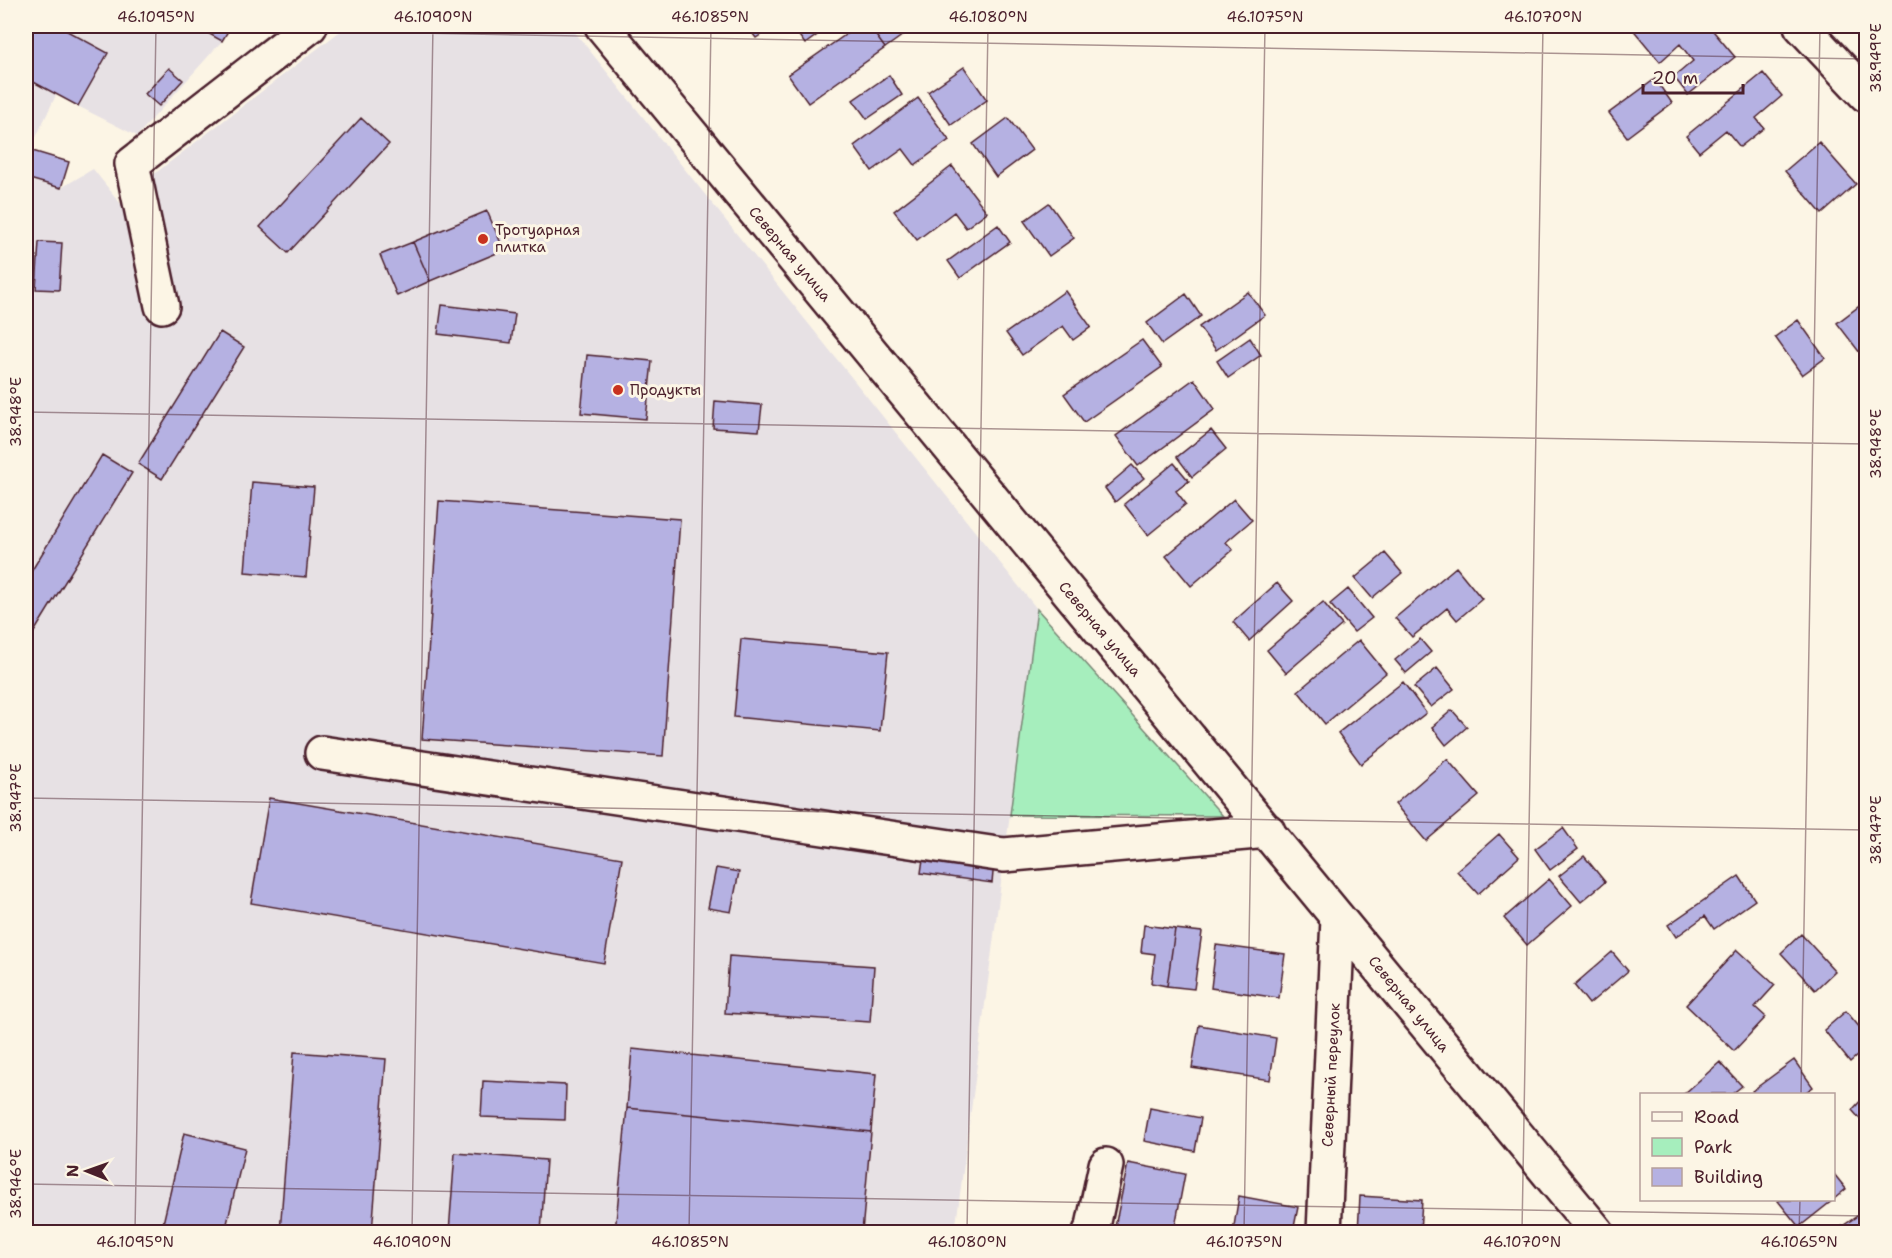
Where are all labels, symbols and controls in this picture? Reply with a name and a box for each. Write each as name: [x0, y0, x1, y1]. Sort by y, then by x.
text: 46.1095°N: [117, 7, 195, 27]
text: 46.1090°N: [393, 7, 473, 27]
text: 46.1085°N: [671, 7, 749, 27]
text: 46.1080°N: [948, 7, 1028, 27]
text: 46.1075°N: [1226, 7, 1304, 27]
text: 46.1070°N: [1504, 7, 1582, 27]
text: 38.949°E: [1866, 23, 1886, 93]
scale bar: [1643, 57, 1744, 95]
text: 20 m: [1652, 66, 1698, 90]
street label: Северная улица: [744, 202, 836, 306]
place label: Тротуарная плитка: [495, 220, 580, 257]
marker: Тротуарная плитка: [476, 232, 490, 246]
text: 38.948°E: [6, 377, 26, 447]
place label: Продукты: [630, 380, 701, 400]
marker: Продукты: [611, 383, 625, 397]
text: 38.948°E: [1866, 409, 1886, 479]
street label: Северная улица: [1054, 577, 1146, 681]
text: 38.947°E: [6, 763, 26, 833]
text: 38.947°E: [1866, 795, 1886, 865]
street label: Северная улица: [1364, 952, 1455, 1057]
street label: Северный переулок: [1317, 1002, 1345, 1148]
legend: [1640, 1093, 1835, 1201]
text: Road: [1694, 1105, 1739, 1129]
text: Park: [1694, 1135, 1733, 1159]
north arrow: [57, 1141, 117, 1201]
text: 38.946°E: [6, 1149, 26, 1219]
text: N: [62, 1164, 83, 1177]
text: Building: [1694, 1165, 1763, 1189]
text: 46.1095°N: [96, 1232, 174, 1252]
text: 46.1090°N: [372, 1232, 452, 1252]
text: 46.1085°N: [651, 1232, 729, 1252]
text: 46.1080°N: [927, 1232, 1007, 1252]
text: 46.1075°N: [1205, 1232, 1283, 1252]
text: 46.1070°N: [1483, 1232, 1561, 1252]
text: 46.1065°N: [1760, 1232, 1838, 1252]

